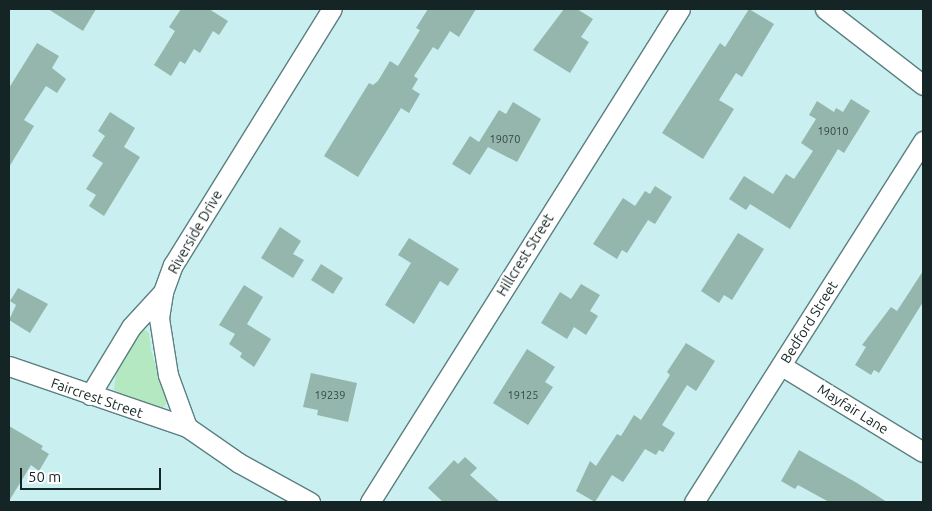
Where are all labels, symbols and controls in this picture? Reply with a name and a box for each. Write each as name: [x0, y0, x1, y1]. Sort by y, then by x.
house number: 19010: [817, 124, 849, 138]
house number: 19070: [489, 132, 521, 146]
street label: Riverside Drive: [164, 187, 226, 277]
street label: Hillcrest Street: [493, 211, 557, 299]
street label: Bedford Street: [777, 278, 841, 366]
street label: Faircrest Street: [49, 374, 145, 422]
street label: Mayfair Lane: [814, 381, 892, 437]
house number: 19239: [314, 388, 346, 402]
house number: 19125: [507, 388, 539, 402]
scale bar: [22, 458, 164, 490]
text: 50 m: [28, 468, 61, 485]

